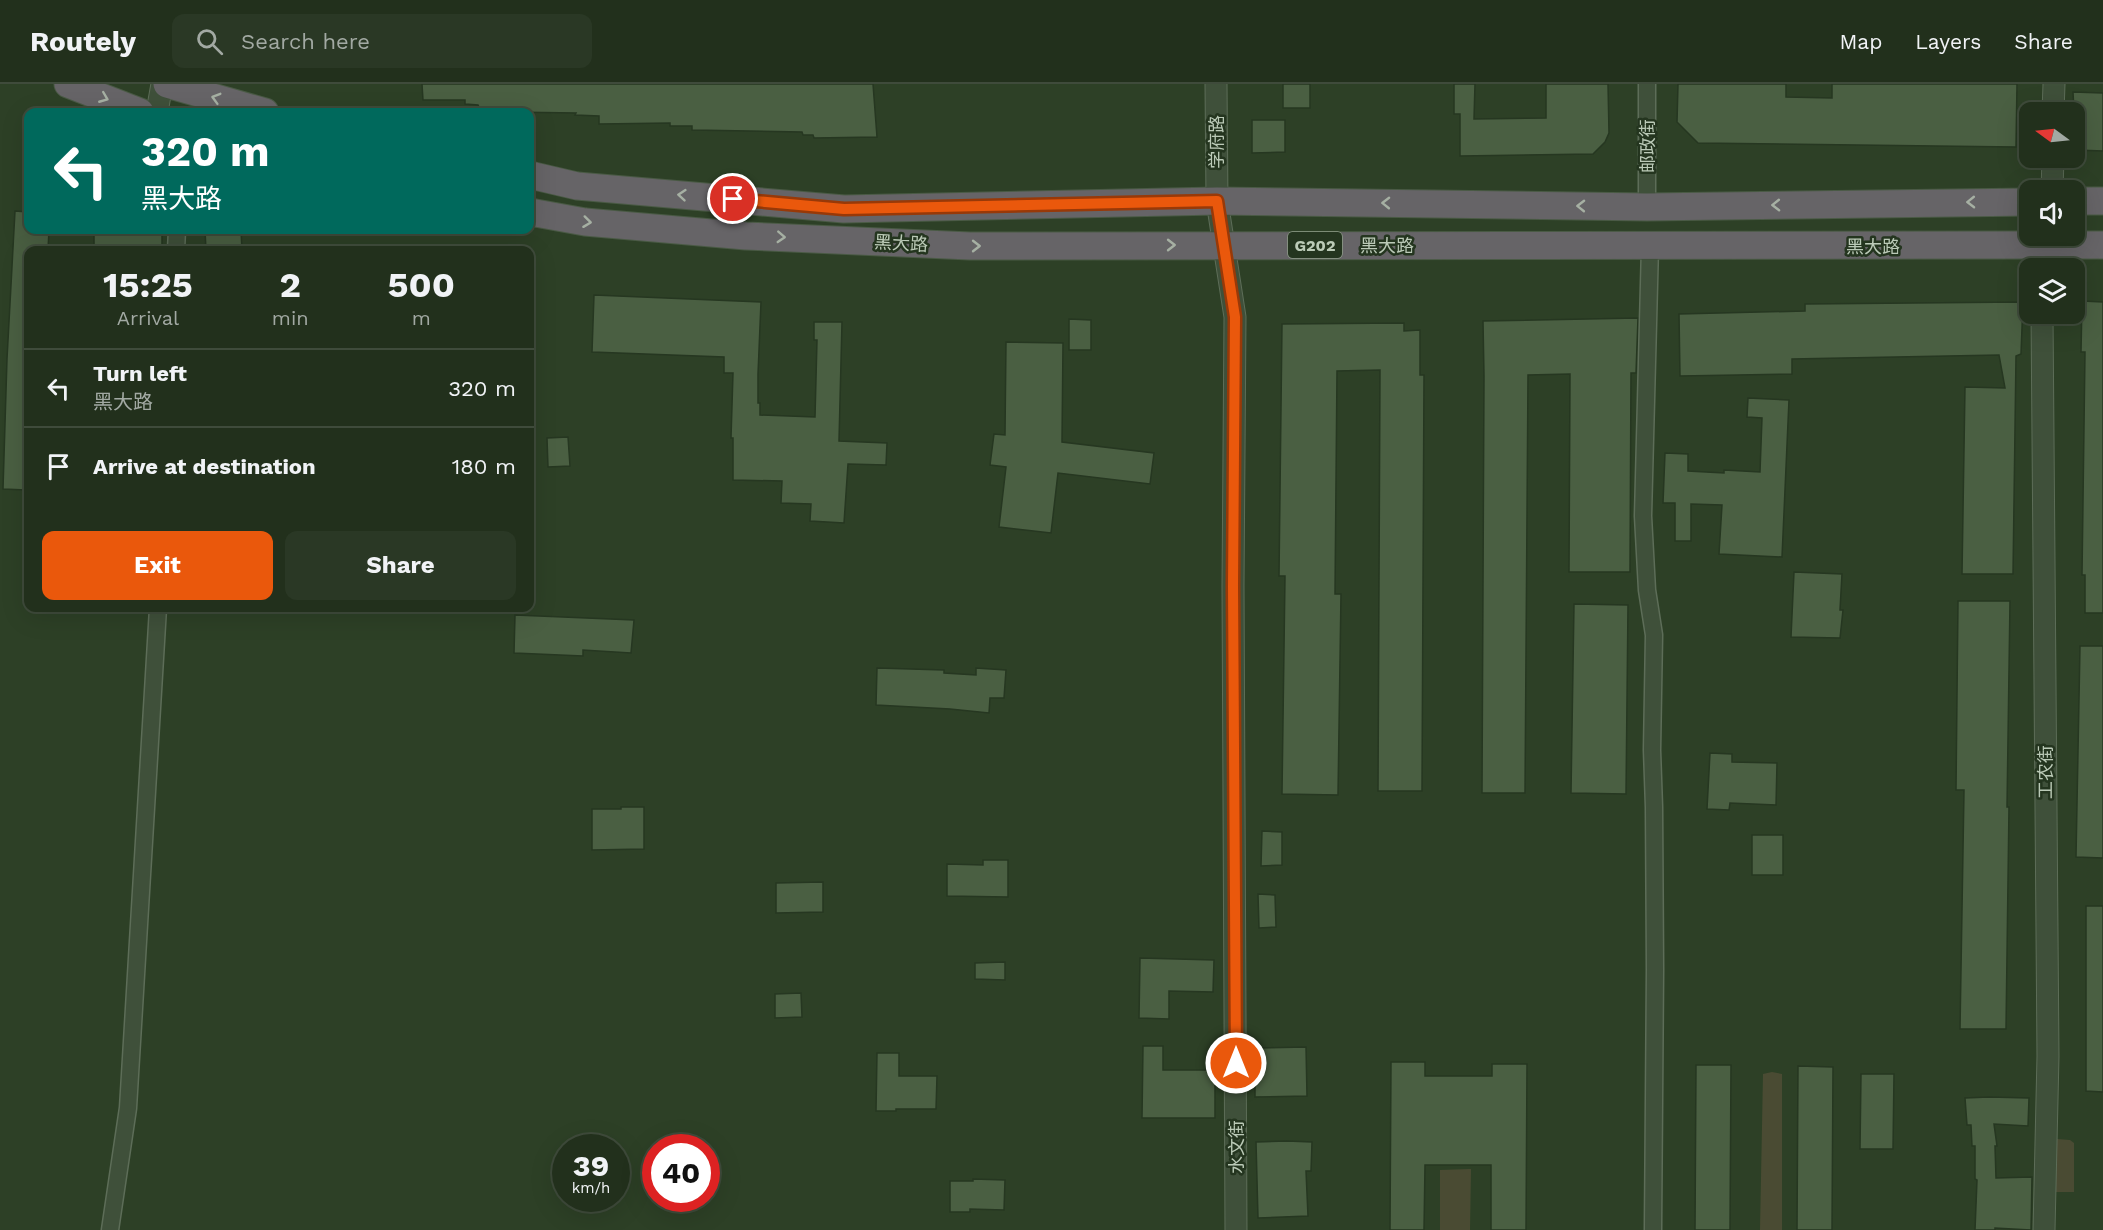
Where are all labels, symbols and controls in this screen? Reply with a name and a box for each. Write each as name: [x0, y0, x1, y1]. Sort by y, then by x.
search box: [172, 14, 592, 68]
text: Routely: [30, 25, 136, 58]
icon: search: [193, 25, 226, 58]
text: Search here: [241, 29, 370, 54]
text: Map: [1839, 29, 1882, 54]
text: Layers: [1915, 29, 1981, 54]
text: Share: [2014, 29, 2073, 54]
one-way arrow: [98, 91, 109, 103]
one-way arrow: [211, 93, 222, 105]
north arrow: [2019, 102, 2085, 168]
map controls: [2019, 102, 2085, 324]
street label: 学府路: [1206, 115, 1227, 169]
street label: 邮政街: [1637, 119, 1658, 173]
text: 320 m: [141, 127, 270, 176]
icon: left: [42, 132, 120, 210]
pin: [707, 173, 758, 224]
button: sound: [2019, 180, 2085, 246]
icon: arrive: [716, 182, 749, 215]
text: 黑大路: [141, 183, 222, 215]
one-way arrow: [677, 189, 686, 202]
one-way arrow: [1967, 196, 1976, 209]
one-way arrow: [1382, 197, 1391, 209]
one-way arrow: [1772, 199, 1781, 211]
one-way arrow: [1577, 200, 1586, 212]
one-way arrow: [583, 215, 592, 228]
one-way arrow: [777, 231, 786, 244]
street label: 黑大路: [873, 231, 929, 255]
road number: G202: [1288, 232, 1342, 258]
street label: 黑大路: [1360, 235, 1414, 256]
street label: 黑大路: [1846, 236, 1900, 257]
one-way arrow: [972, 239, 981, 252]
one-way arrow: [1167, 239, 1176, 251]
button: layers: [2019, 258, 2085, 324]
text: 15:25: [103, 264, 193, 306]
text: 2: [279, 264, 301, 306]
text: 500: [388, 264, 455, 306]
text: Arrival: [117, 306, 179, 330]
text: min: [272, 306, 309, 330]
text: m: [412, 306, 431, 330]
text: Turn left: [93, 361, 187, 386]
icon: left: [42, 372, 75, 405]
text: 320 m: [448, 376, 516, 401]
text: 黑大路: [93, 390, 153, 414]
icon: arrive: [42, 450, 75, 483]
text: Arrive at destination: [93, 454, 316, 479]
text: 180 m: [452, 454, 516, 479]
button: Exit: [42, 531, 273, 600]
button: Share: [285, 531, 516, 600]
street label: 工农街: [2035, 745, 2056, 799]
position arrow: [1204, 1031, 1268, 1095]
street label: 水文街: [1226, 1120, 1247, 1174]
speed limit sign: 40: [642, 1134, 720, 1212]
text: 39: [573, 1148, 609, 1183]
text: km/h: [572, 1179, 610, 1197]

